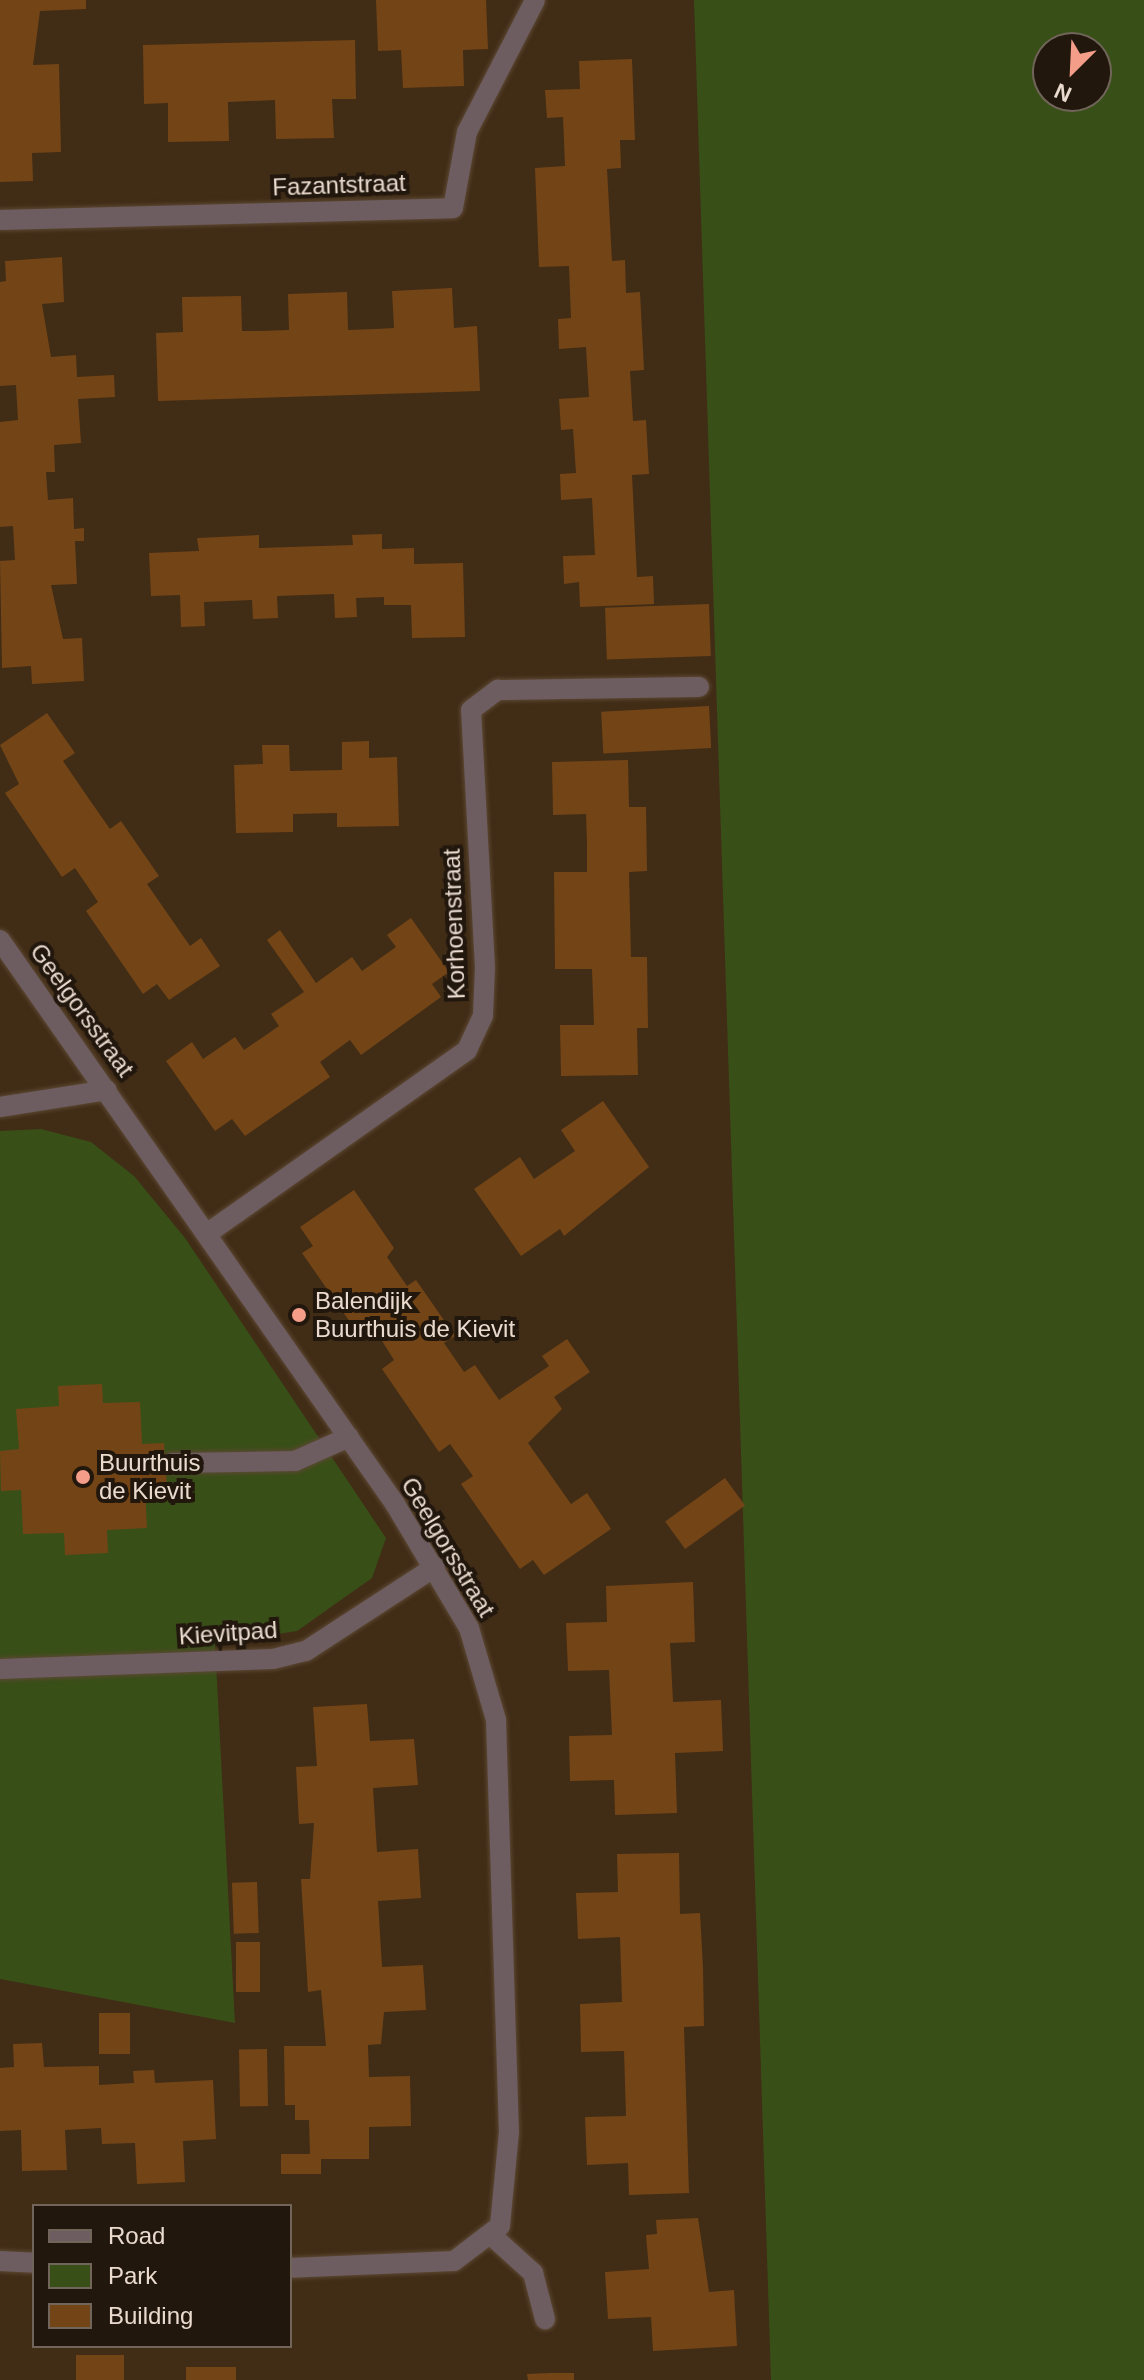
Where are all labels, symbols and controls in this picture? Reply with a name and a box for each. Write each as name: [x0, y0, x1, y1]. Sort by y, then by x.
north arrow: [1032, 32, 1112, 112]
text: N: [1051, 78, 1075, 107]
street label: Fazantstraat: [272, 168, 406, 202]
street label: Korhoenstraat: [437, 848, 471, 1000]
street label: Geelgorsstraat: [24, 938, 140, 1082]
place label: Balendijk Buurthuis de Kievit: [315, 1287, 515, 1343]
marker: Balendijk Buurthuis de Kievit: [290, 1306, 308, 1324]
place label: Buurthuis de Kievit: [99, 1449, 200, 1505]
marker: Buurthuis de Kievit: [74, 1468, 92, 1486]
street label: Geelgorsstraat: [395, 1472, 501, 1622]
street label: Kievitpad: [178, 1615, 278, 1651]
legend: [32, 2204, 292, 2348]
text: Road: [108, 2222, 165, 2249]
text: Park: [108, 2262, 157, 2289]
text: Building: [108, 2302, 193, 2329]

